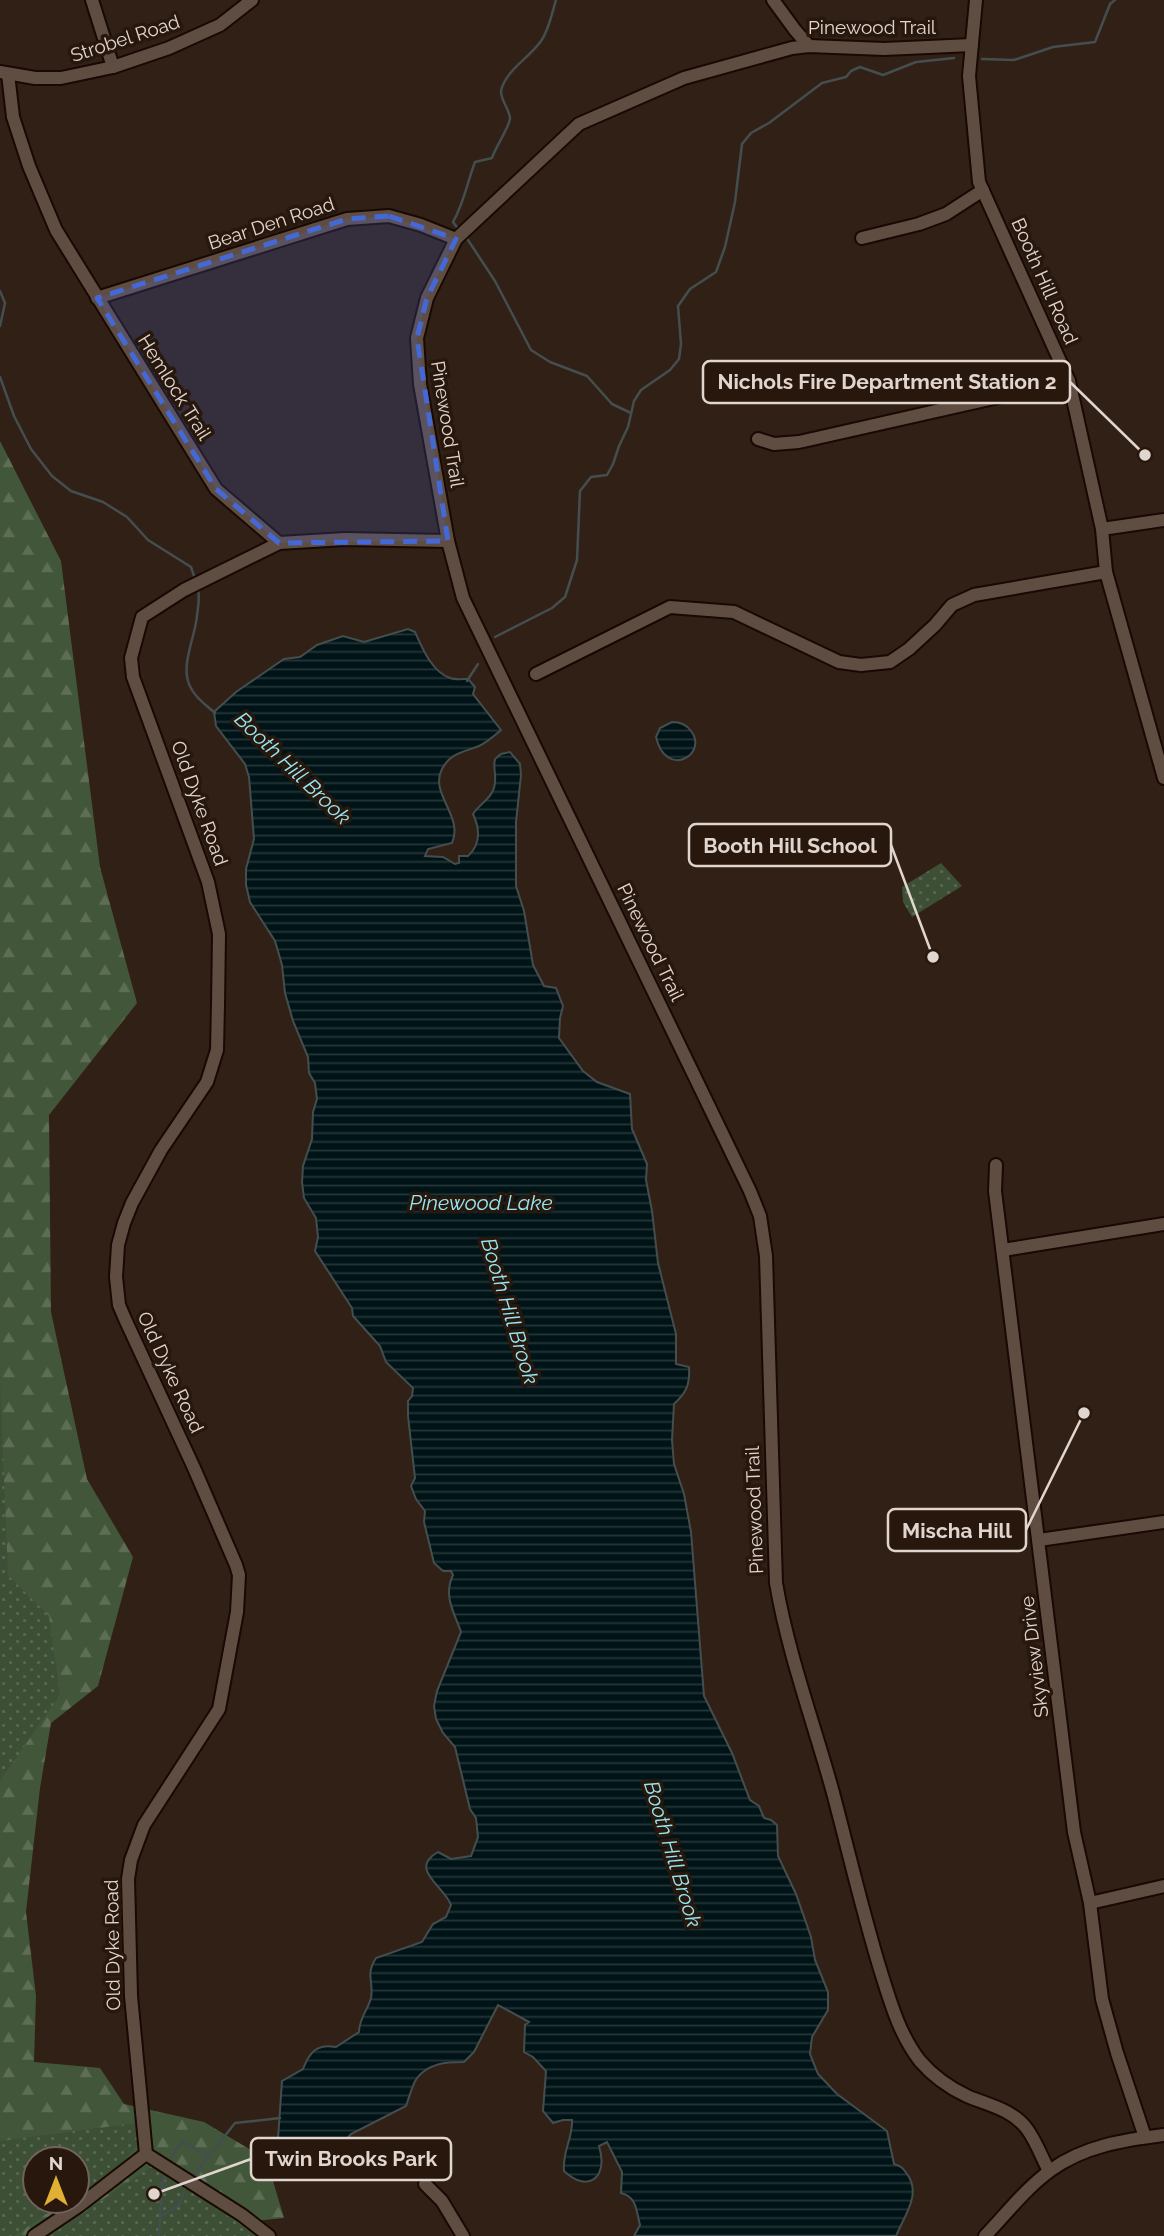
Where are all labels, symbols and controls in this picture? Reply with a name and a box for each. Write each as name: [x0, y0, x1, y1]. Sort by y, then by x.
street label: Strobel Road: [68, 10, 182, 66]
street label: Pinewood Trail: [808, 16, 937, 38]
street label: Bear Den Road: [205, 192, 337, 254]
street label: Booth Hill Road: [1007, 215, 1083, 347]
street label: Hemlock Trail: [134, 330, 217, 444]
street label: Pinewood Trail: [427, 359, 469, 490]
callout: Nichols Fire Department Station 2: [703, 361, 1070, 403]
text: Nichols Fire Department Station 2: [717, 369, 1057, 394]
water label: Booth Hill Brook: [230, 706, 356, 830]
street label: Old Dyke Road: [167, 738, 233, 868]
callout: Booth Hill School: [689, 824, 891, 866]
text: Booth Hill School: [703, 833, 877, 858]
street label: Pinewood Trail: [613, 880, 689, 1005]
water label: Pinewood Lake: [409, 1190, 553, 1215]
water label: Booth Hill Brook: [476, 1235, 544, 1387]
street label: Old Dyke Road: [133, 1308, 209, 1436]
street label: Pinewood Trail: [741, 1445, 767, 1574]
callout: Mischa Hill: [888, 1509, 1026, 1551]
text: Mischa Hill: [902, 1518, 1012, 1543]
street label: Skyview Drive: [1016, 1595, 1052, 1719]
water label: Booth Hill Brook: [639, 1778, 707, 1930]
street label: Old Dyke Road: [100, 1879, 124, 2011]
callout: Twin Brooks Park: [251, 2138, 451, 2180]
north arrow: [21, 2145, 91, 2215]
text: Twin Brooks Park: [265, 2146, 437, 2171]
text: N: [49, 2152, 63, 2174]

